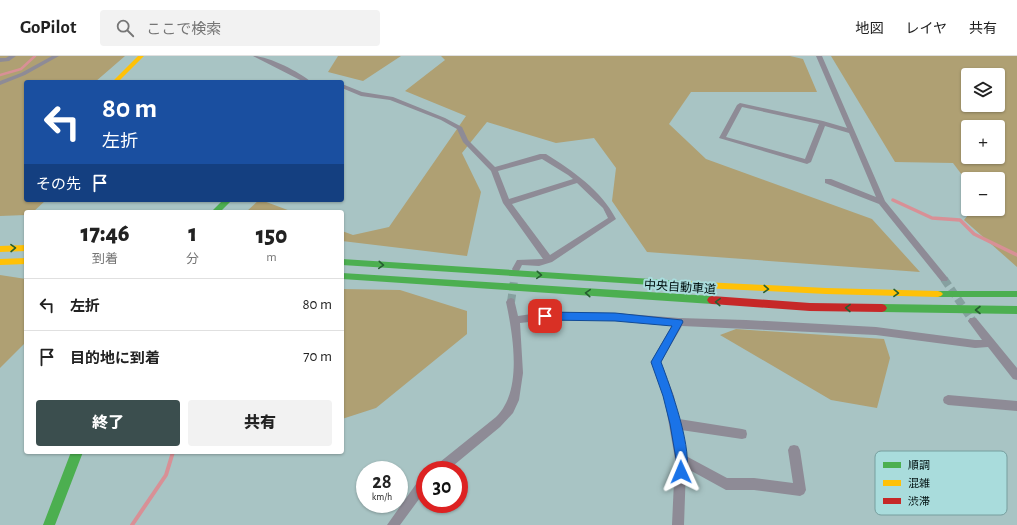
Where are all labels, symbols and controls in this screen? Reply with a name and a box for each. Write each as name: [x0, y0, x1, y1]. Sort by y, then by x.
search box: [100, 10, 380, 46]
icon: search: [114, 17, 136, 39]
text: GoPilot: [20, 18, 76, 37]
text: ここで検索: [146, 22, 221, 37]
text: 地図: [855, 22, 883, 36]
text: レイヤ: [905, 22, 947, 36]
text: 共有: [969, 22, 997, 36]
map controls: [961, 68, 1005, 216]
button: layers: [961, 68, 1005, 112]
text: 80 m: [102, 95, 157, 123]
icon: left: [36, 96, 88, 148]
button: +: [961, 120, 1005, 164]
text: 左折: [102, 133, 138, 151]
icon: arrive: [89, 172, 111, 194]
button: −: [961, 172, 1005, 216]
text: その先: [36, 177, 81, 192]
text: 17:46: [81, 222, 130, 246]
text: 1: [188, 222, 197, 246]
text: 150: [256, 224, 287, 248]
one-way arrow: [10, 244, 16, 252]
text: m: [266, 251, 277, 264]
text: 到着: [92, 253, 118, 266]
text: 分: [186, 253, 199, 266]
one-way arrow: [378, 261, 384, 269]
one-way arrow: [536, 271, 542, 280]
street label: 中央自動車道: [644, 278, 716, 295]
one-way arrow: [763, 284, 769, 293]
one-way arrow: [585, 288, 592, 297]
one-way arrow: [893, 289, 899, 297]
icon: left: [36, 294, 58, 316]
text: 80 m: [302, 297, 332, 312]
one-way arrow: [715, 297, 721, 306]
text: 左折: [70, 299, 100, 314]
pin: [528, 299, 562, 333]
one-way arrow: [845, 304, 851, 312]
icon: arrive: [534, 305, 556, 327]
one-way arrow: [975, 306, 981, 314]
icon: arrive: [36, 346, 58, 368]
text: 70 m: [303, 349, 332, 364]
text: 目的地に到着: [70, 351, 160, 366]
button: 終了: [36, 400, 180, 446]
button: 共有: [188, 400, 332, 446]
position arrow: [660, 451, 702, 493]
legend: [875, 451, 1007, 515]
text: 順調: [908, 460, 930, 471]
speed limit sign: 30: [416, 461, 468, 513]
text: 28: [372, 472, 392, 492]
text: 混雑: [908, 477, 930, 489]
text: km/h: [372, 492, 392, 502]
text: 渋滞: [908, 496, 930, 507]

